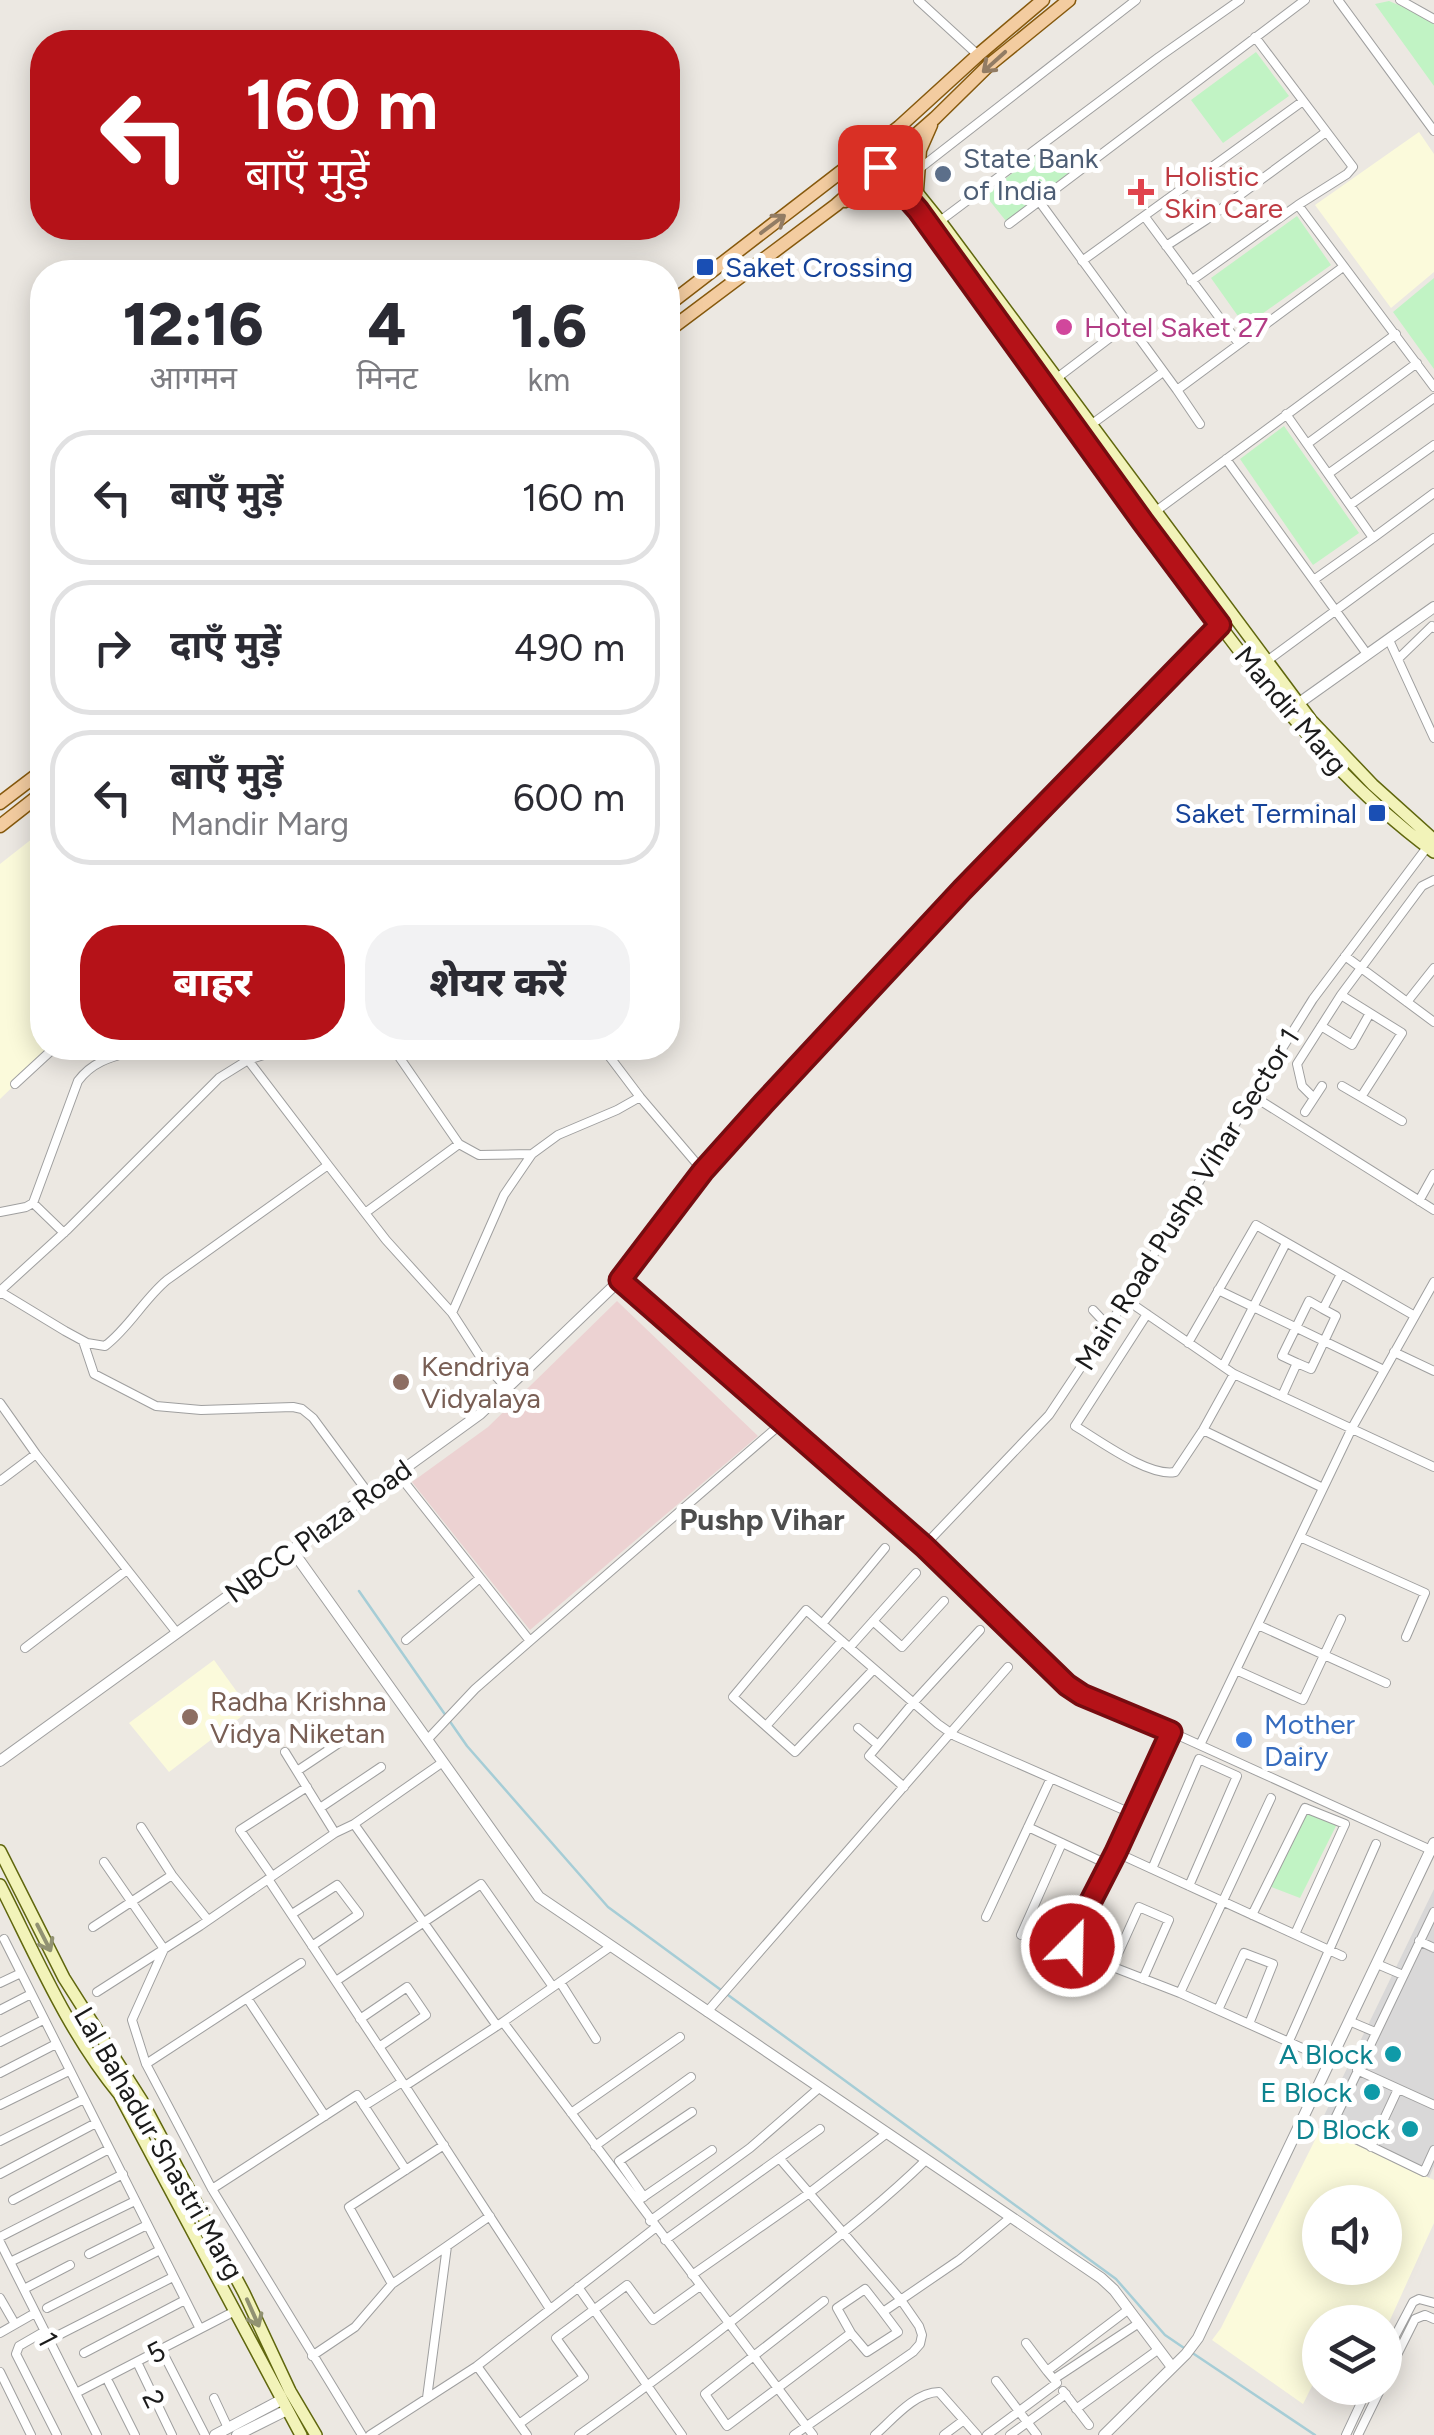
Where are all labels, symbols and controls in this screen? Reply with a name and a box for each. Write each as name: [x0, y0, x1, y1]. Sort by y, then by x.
one-way arrow: [982, 51, 1007, 74]
text: 160 m: [245, 62, 438, 147]
icon: left: [80, 70, 210, 200]
pin: [838, 125, 923, 210]
icon: arrive: [853, 140, 908, 195]
place label: State Bank of India: [963, 141, 1099, 207]
text: बाएँ मुड़ें: [245, 147, 369, 201]
place label: Holistic Skin Care: [1164, 159, 1283, 225]
marker: State Bank of India: [932, 163, 954, 185]
marker: Holistic Skin Care: [1128, 179, 1154, 205]
one-way arrow: [759, 214, 786, 235]
place label: Saket Crossing: [725, 250, 913, 284]
marker: Saket Crossing: [694, 256, 716, 278]
text: 12:16: [123, 288, 264, 360]
text: 4: [368, 288, 406, 360]
text: 1.6: [511, 290, 587, 362]
place label: Hotel Saket 27: [1084, 310, 1268, 344]
marker: Hotel Saket 27: [1053, 316, 1075, 338]
text: आगमन: [149, 359, 237, 397]
text: मिनट: [356, 359, 418, 397]
text: km: [528, 361, 570, 399]
icon: left: [85, 470, 140, 525]
text: बाएँ मुड़ें: [170, 472, 283, 518]
text: 160 m: [522, 475, 625, 521]
icon: right: [85, 620, 140, 675]
text: दाएँ मुड़ें: [170, 622, 281, 668]
text: 490 m: [514, 625, 625, 671]
street label: Mandir Marg: [1228, 639, 1354, 781]
text: बाएँ मुड़ें: [170, 753, 283, 799]
icon: left: [85, 770, 140, 825]
text: 600 m: [513, 775, 625, 821]
place label: Saket Terminal: [1175, 796, 1357, 830]
marker: Saket Terminal: [1366, 802, 1388, 824]
text: Mandir Marg: [170, 805, 349, 843]
button: बाहर: [80, 925, 345, 1040]
button: शेयर करें: [365, 925, 630, 1040]
street label: Main Road Pushp Vihar Sector 1: [1067, 1022, 1307, 1376]
place label: Kendriya Vidyalaya: [421, 1349, 541, 1415]
marker: Kendriya Vidyalaya: [390, 1371, 412, 1393]
street label: NBCC Plaza Road: [218, 1452, 418, 1610]
district label: Pushp Vihar: [679, 1501, 845, 1538]
place label: Radha Krishna Vidya Niketan: [210, 1684, 387, 1750]
marker: Radha Krishna Vidya Niketan: [179, 1706, 201, 1728]
place label: Mother Dairy: [1264, 1707, 1355, 1773]
marker: Mother Dairy: [1233, 1729, 1255, 1751]
position arrow: [1020, 1894, 1124, 1998]
one-way arrow: [35, 1923, 54, 1953]
street label: Lal Bahadur Shastri Marg: [67, 2001, 251, 2285]
place label: A Block: [1279, 2037, 1373, 2071]
marker: A Block: [1382, 2043, 1404, 2065]
place label: E Block: [1260, 2075, 1352, 2109]
marker: E Block: [1361, 2081, 1383, 2103]
place label: D Block: [1296, 2112, 1390, 2146]
marker: D Block: [1399, 2118, 1421, 2140]
map controls: [1302, 2185, 1402, 2405]
button: sound: [1302, 2185, 1402, 2285]
one-way arrow: [245, 2297, 263, 2328]
button: layers: [1302, 2305, 1402, 2405]
street label: 1: [30, 2326, 66, 2352]
street label: 5: [141, 2333, 171, 2371]
street label: 2: [135, 2385, 173, 2413]

